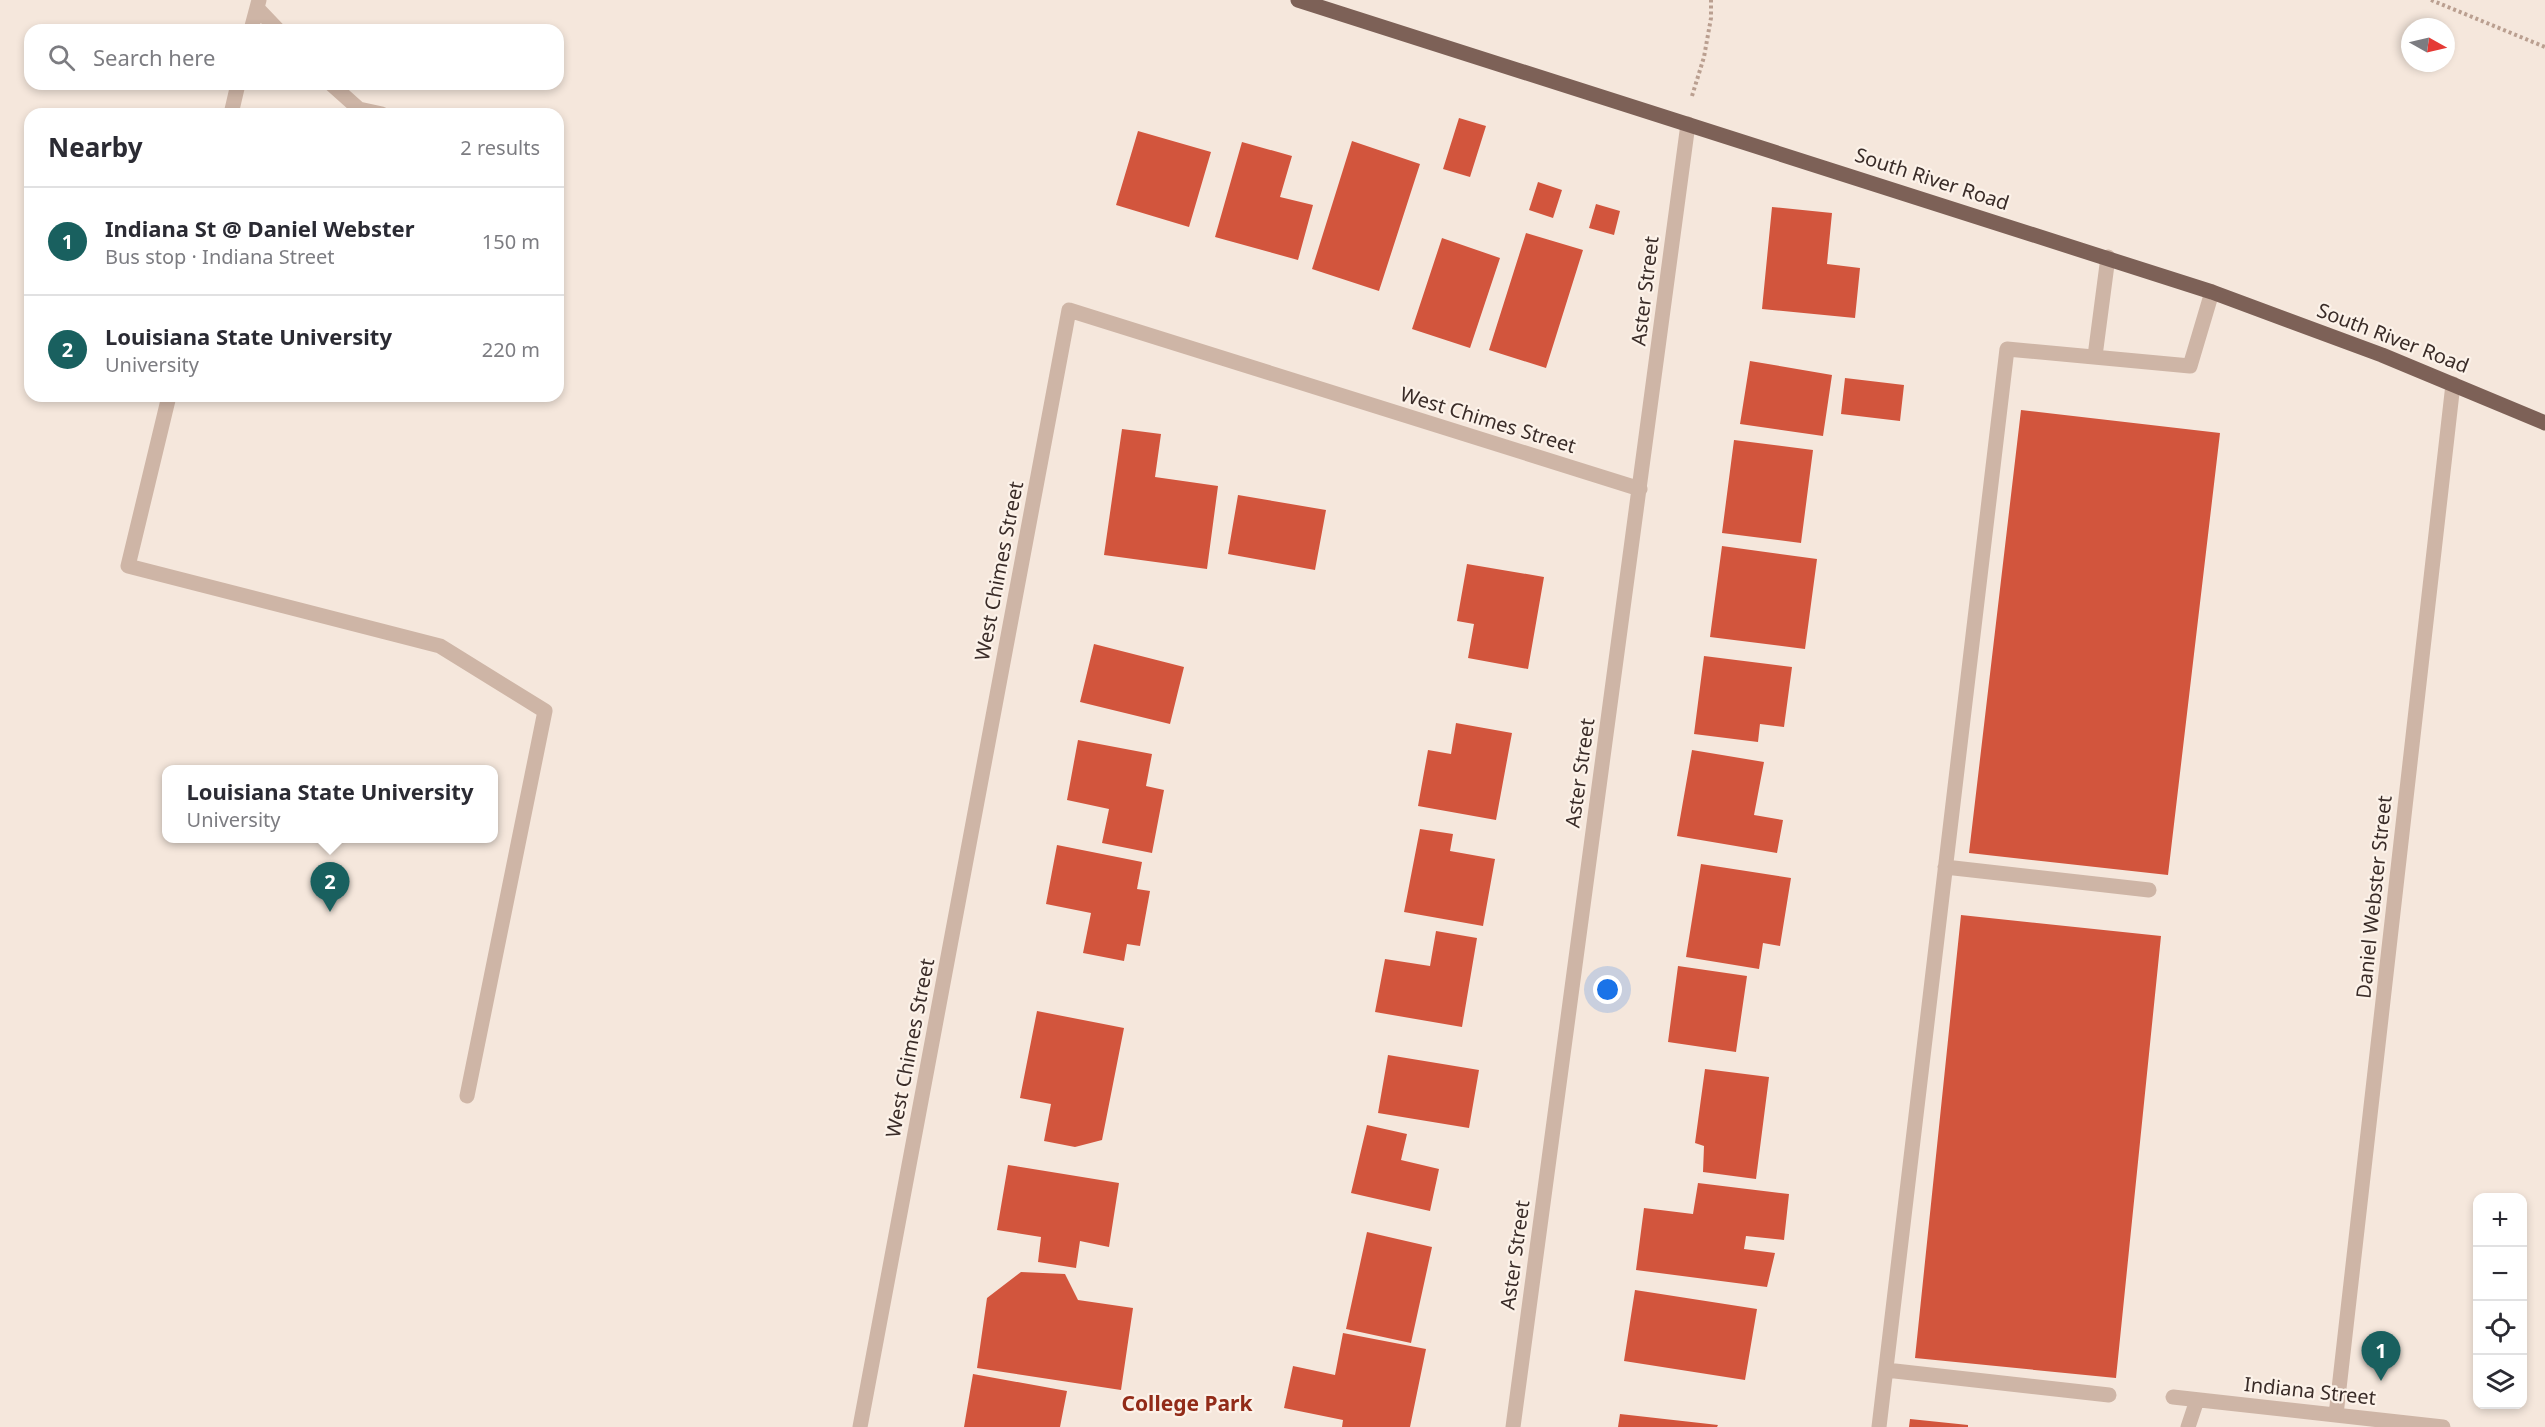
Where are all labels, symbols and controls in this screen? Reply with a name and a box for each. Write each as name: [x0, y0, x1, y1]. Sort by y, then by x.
north arrow: [2401, 18, 2455, 72]
search box: [24, 24, 564, 90]
icon: search: [45, 41, 78, 74]
text: Search here: [93, 42, 215, 72]
text: Nearby: [48, 129, 143, 165]
text: 2 results: [460, 134, 540, 161]
street label: South River Road: [1852, 141, 2013, 216]
text: Indiana St @ Daniel Webster: [105, 213, 415, 243]
text: 1: [62, 228, 73, 255]
text: 150 m: [482, 228, 540, 255]
street label: Aster Street: [1624, 235, 1665, 347]
text: Bus stop · Indiana Street: [105, 243, 335, 270]
street label: South River Road: [2313, 296, 2473, 379]
text: Louisiana State University: [105, 321, 392, 351]
text: 2: [62, 336, 73, 363]
text: 220 m: [482, 336, 540, 363]
text: University: [105, 351, 199, 378]
street label: West Chimes Street: [1397, 380, 1579, 459]
street label: West Chimes Street: [968, 479, 1029, 663]
street label: Aster Street: [1558, 717, 1601, 829]
popup: [162, 765, 498, 843]
text: Louisiana State University: [187, 776, 473, 806]
street label: Daniel Webster Street: [2349, 794, 2398, 1000]
text: University: [187, 806, 281, 833]
pin: 2: [310, 862, 350, 912]
street label: West Chimes Street: [879, 956, 940, 1140]
your location: [1593, 975, 1622, 1004]
map controls: [2473, 1193, 2527, 1409]
button: +: [2473, 1193, 2527, 1247]
street label: Aster Street: [1493, 1199, 1536, 1311]
button: −: [2473, 1247, 2527, 1301]
button: locate: [2473, 1301, 2527, 1355]
pin: 1: [2362, 1332, 2400, 1381]
button: layers: [2473, 1355, 2527, 1409]
street label: Indiana Street: [2243, 1370, 2377, 1411]
district label: College Park: [1122, 1389, 1253, 1417]

